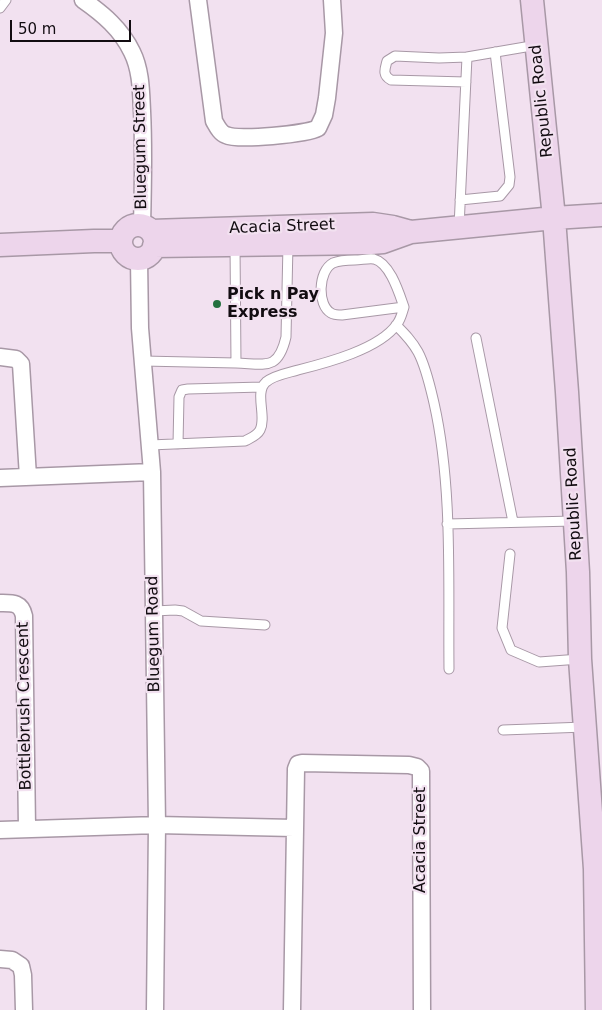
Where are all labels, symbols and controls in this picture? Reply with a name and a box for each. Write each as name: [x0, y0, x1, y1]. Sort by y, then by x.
scale bar: [12, 10, 134, 42]
text: 50 m: [18, 20, 56, 38]
street label: Republic Road: [527, 43, 557, 159]
street label: Bluegum Street: [130, 84, 152, 210]
street label: Acacia Street: [229, 216, 335, 238]
place label: Pick n Pay Express: [227, 285, 319, 323]
marker: Pick n Pay Express: [211, 298, 223, 310]
street label: Republic Road: [561, 447, 587, 561]
street label: Bluegum Road: [143, 576, 165, 692]
street label: Bottlebrush Crescent: [14, 622, 36, 790]
street label: Acacia Street: [411, 787, 431, 893]

